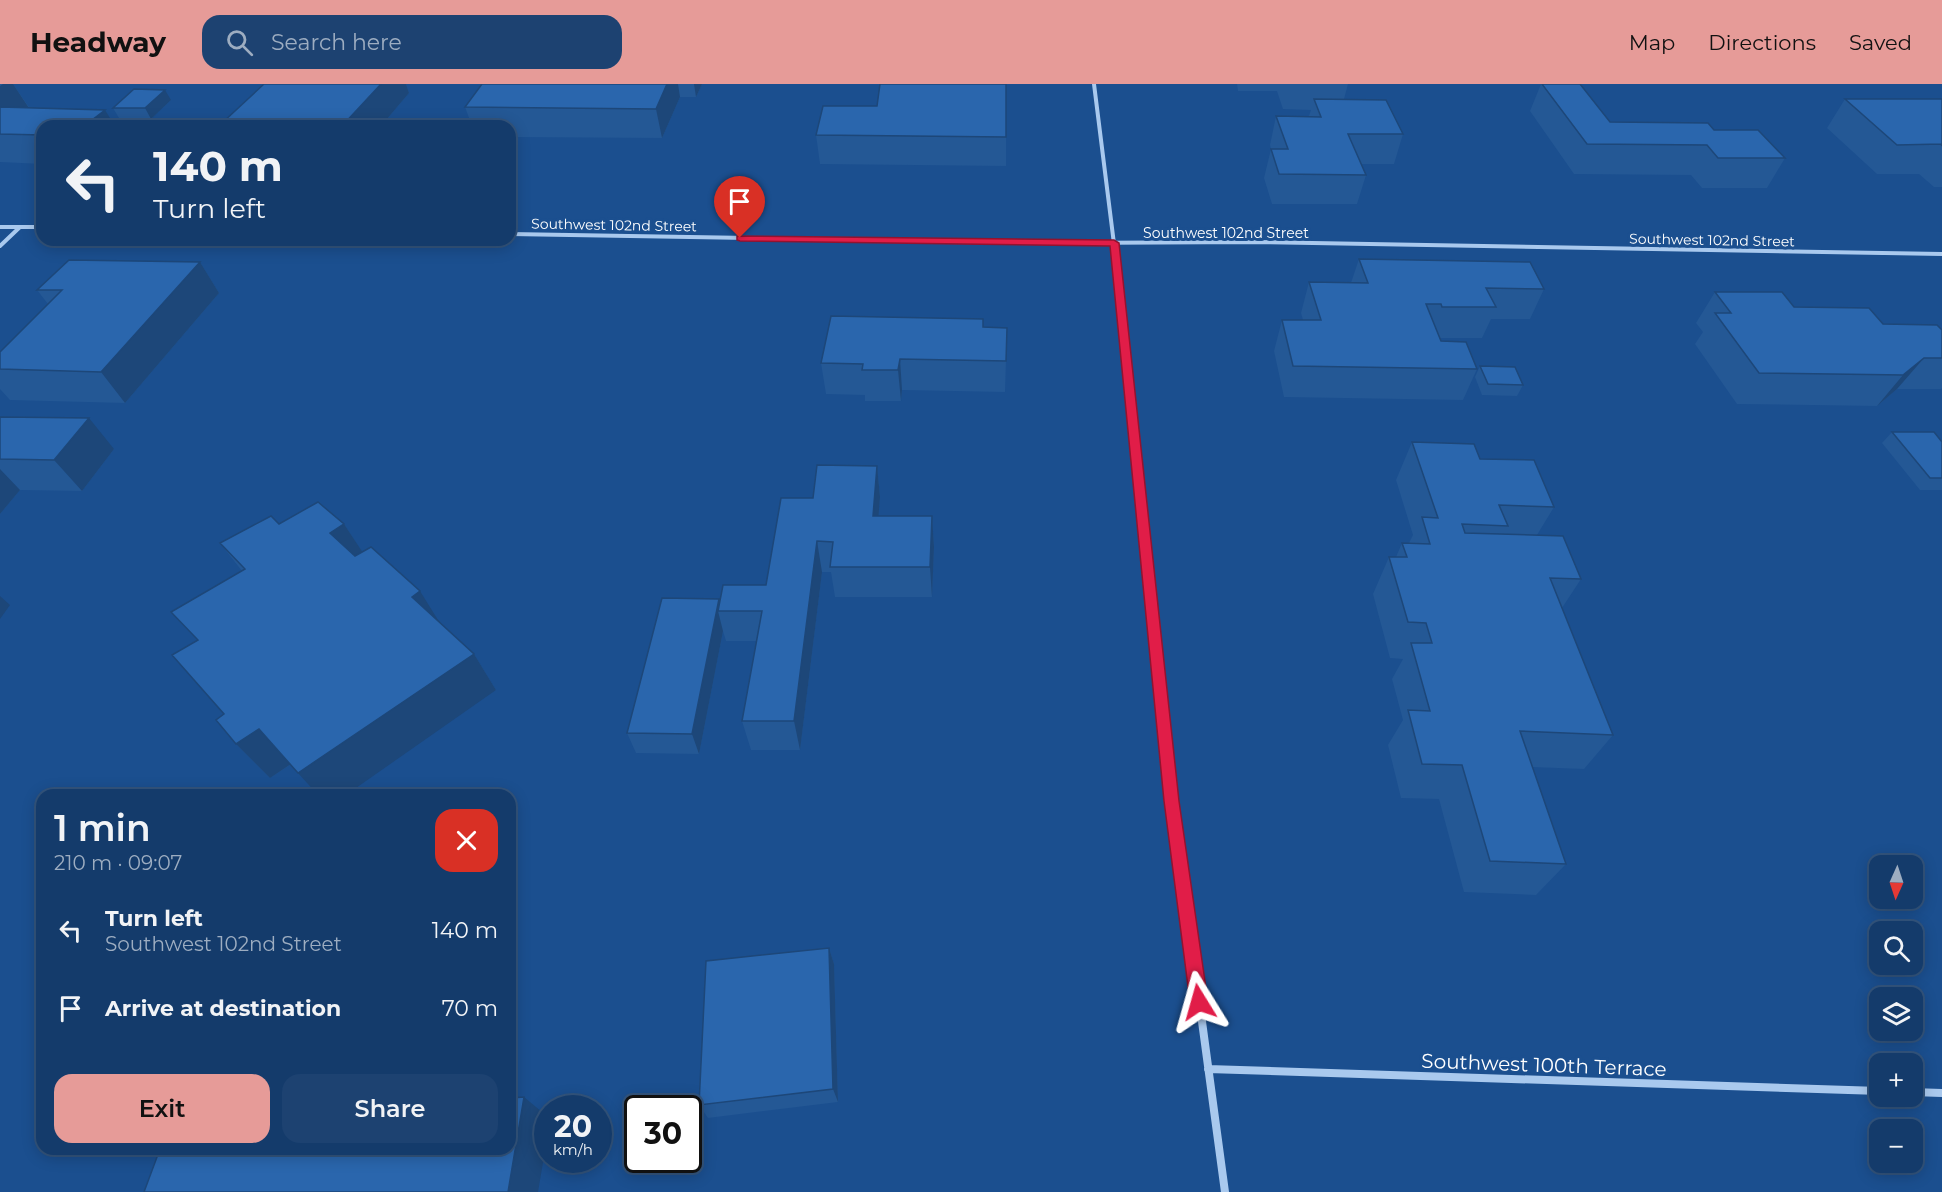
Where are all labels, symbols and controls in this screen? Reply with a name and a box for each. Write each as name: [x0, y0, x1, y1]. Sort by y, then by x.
search box: [202, 15, 622, 69]
text: Headway: [30, 25, 166, 59]
icon: search: [223, 26, 256, 59]
text: Search here: [271, 29, 402, 56]
text: Map: [1629, 30, 1675, 55]
text: Directions: [1708, 30, 1816, 55]
text: Saved: [1849, 30, 1912, 55]
text: 140 m: [153, 140, 283, 192]
icon: left: [54, 144, 132, 222]
pin: [714, 176, 765, 238]
icon: arrive: [723, 185, 756, 218]
text: Turn left: [153, 192, 266, 225]
street label: Southwest 102nd Street: [531, 215, 697, 235]
street label: Southwest 102nd Street: [1143, 224, 1309, 242]
street label: Southwest 102nd Street: [1629, 230, 1795, 250]
text: 1 min: [54, 806, 151, 850]
button: close: [435, 809, 498, 872]
text: 210 m · 09:07: [54, 851, 182, 875]
north arrow: [1869, 855, 1923, 909]
map controls: [1869, 855, 1923, 1173]
text: Turn left: [105, 905, 203, 932]
icon: left: [54, 914, 87, 947]
text: 140 m: [432, 917, 498, 944]
button: search: [1869, 921, 1923, 975]
text: Southwest 102nd Street: [105, 932, 342, 956]
position arrow: [1167, 970, 1231, 1034]
button: layers: [1869, 987, 1923, 1041]
icon: arrive: [54, 992, 87, 1025]
text: Arrive at destination: [105, 995, 341, 1022]
text: 70 m: [442, 995, 498, 1022]
street label: Southwest 100th Terrace: [1421, 1049, 1667, 1081]
button: +: [1869, 1053, 1923, 1107]
button: Exit: [54, 1074, 270, 1143]
button: Share: [282, 1074, 498, 1143]
speed limit sign: 30: [624, 1095, 702, 1173]
text: 20: [554, 1108, 592, 1145]
button: −: [1869, 1119, 1923, 1173]
text: km/h: [553, 1140, 593, 1159]

